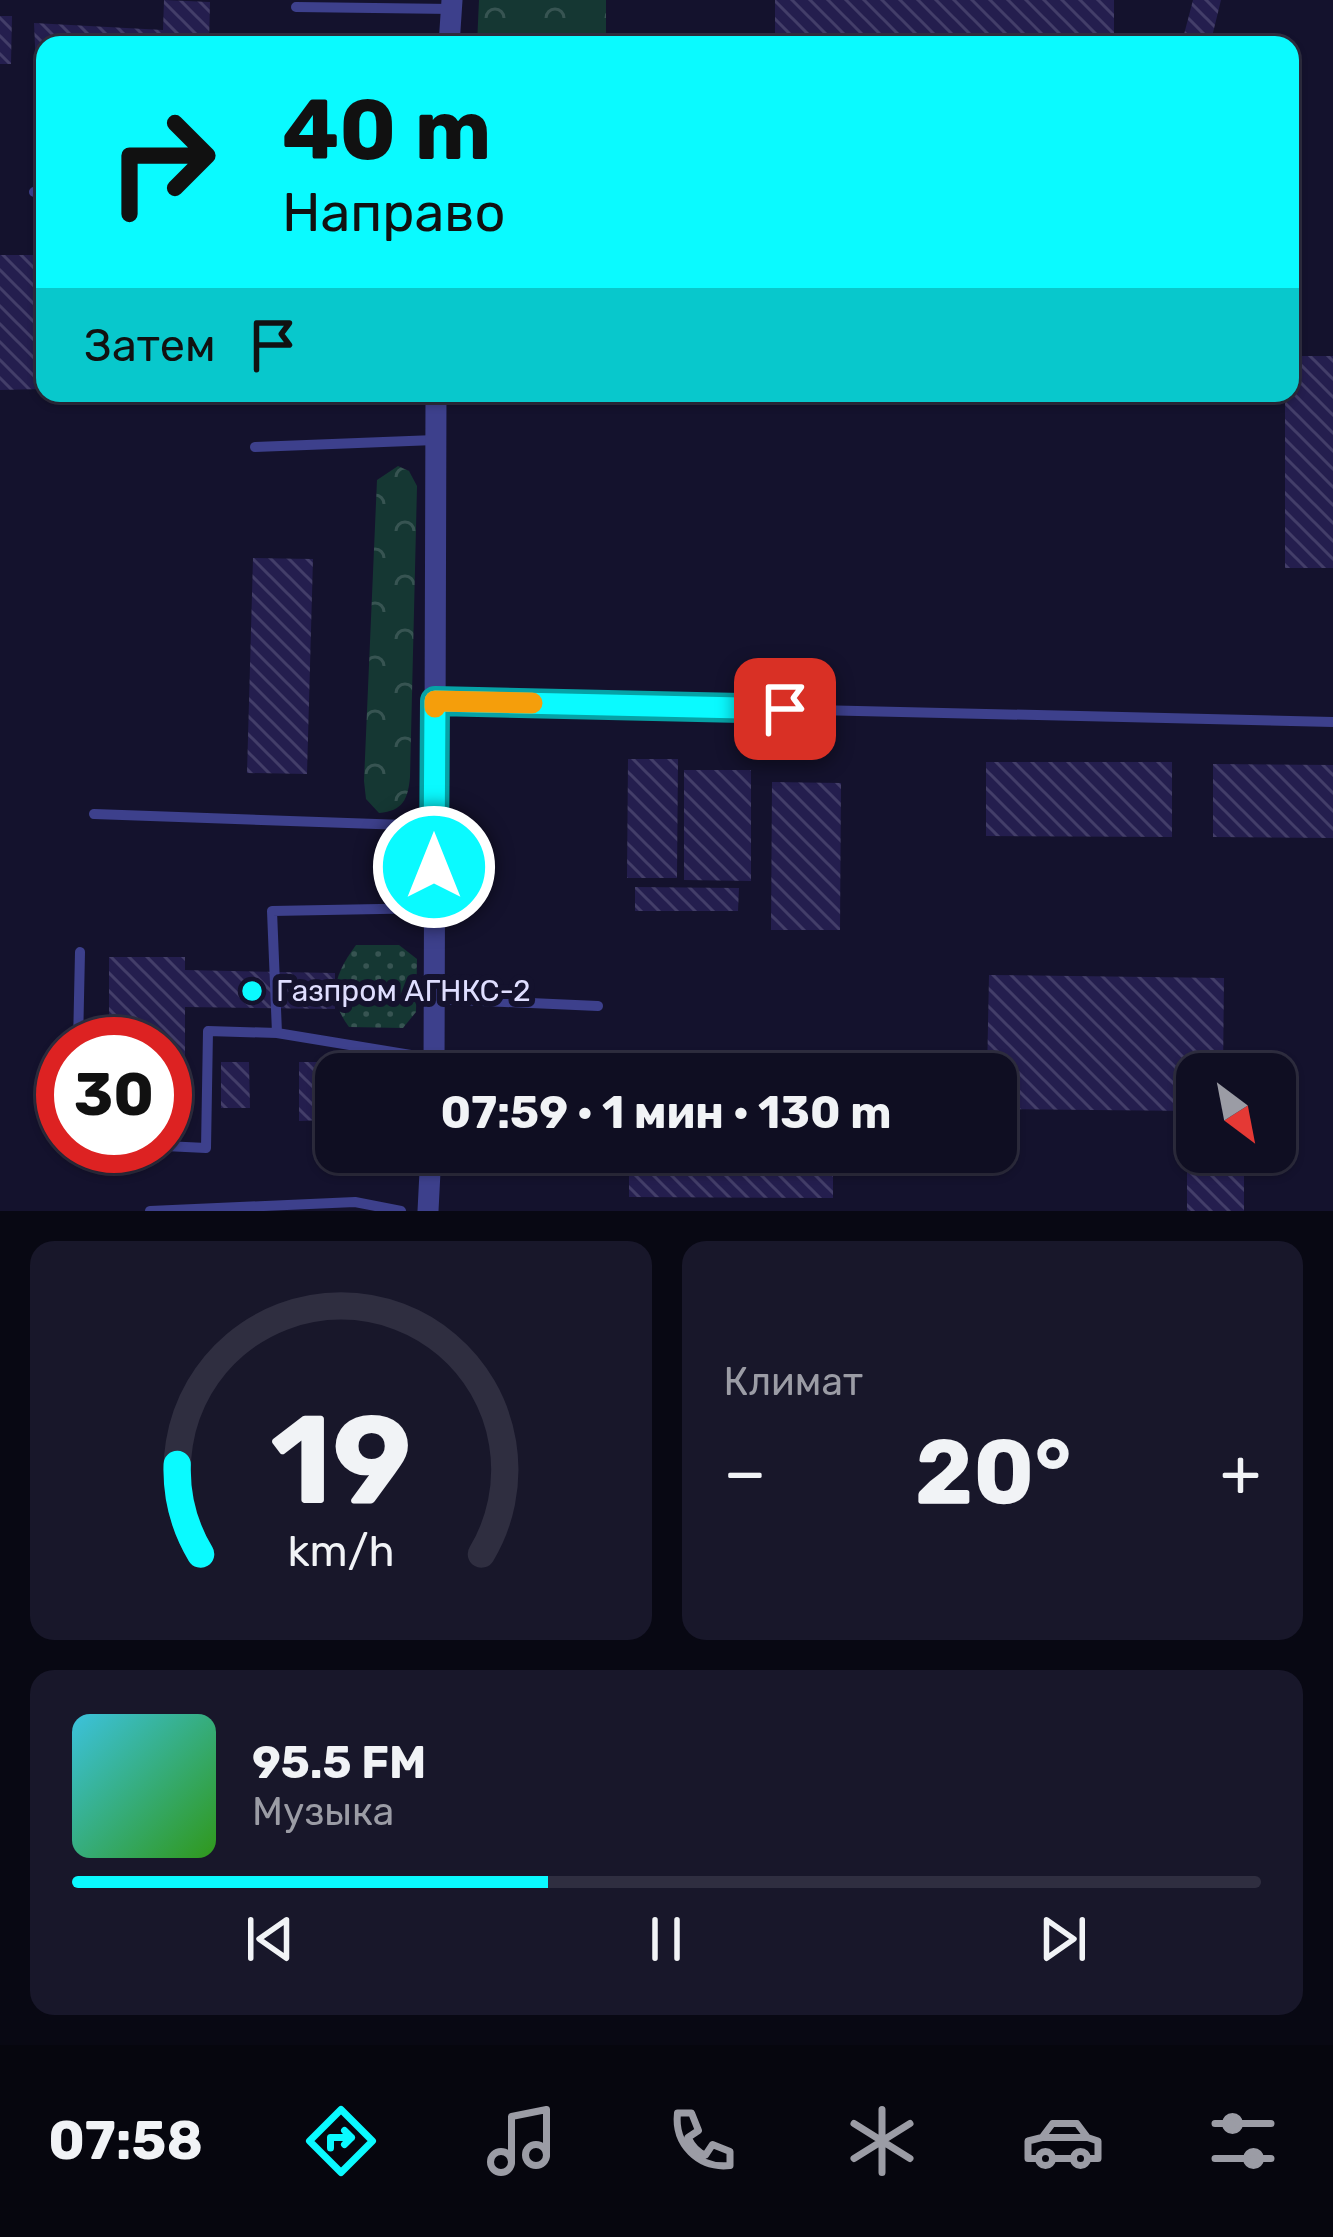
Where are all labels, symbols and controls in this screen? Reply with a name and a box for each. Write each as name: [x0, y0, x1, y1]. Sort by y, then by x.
text: 40 m: [282, 80, 491, 180]
icon: right: [84, 84, 240, 240]
text: Направо: [282, 181, 506, 245]
icon: arrive: [240, 312, 306, 378]
text: Затем: [84, 319, 216, 372]
pin: [734, 658, 836, 760]
icon: arrive: [752, 676, 818, 742]
position arrow: [371, 804, 497, 930]
place label: Газпром АГНКС-2: [276, 973, 531, 1009]
marker: Газпром АГНКС-2: [239, 978, 265, 1004]
speed limit sign: 30: [36, 1017, 192, 1173]
north arrow: [1176, 1053, 1296, 1173]
map controls: [1176, 1053, 1296, 1173]
text: 07:59 · 1 мин · 130 m: [441, 1086, 891, 1139]
text: Климат: [724, 1359, 863, 1405]
text: 19: [270, 1386, 412, 1534]
text: 20°: [915, 1419, 1071, 1526]
text: −: [724, 1433, 766, 1512]
text: +: [1220, 1433, 1261, 1512]
text: km/h: [287, 1525, 394, 1576]
text: 95.5 FM: [252, 1736, 426, 1789]
text: Музыка: [252, 1789, 394, 1835]
icon: previous: [237, 1906, 303, 1972]
icon: pause: [633, 1906, 699, 1972]
icon: next: [1030, 1906, 1096, 1972]
icon: directions: [299, 2099, 383, 2183]
icon: music: [480, 2099, 564, 2183]
icon: phone: [660, 2099, 744, 2183]
icon: climate: [840, 2099, 924, 2183]
icon: car: [1021, 2099, 1105, 2183]
icon: filters: [1201, 2099, 1285, 2183]
text: 07:58: [48, 2109, 203, 2173]

